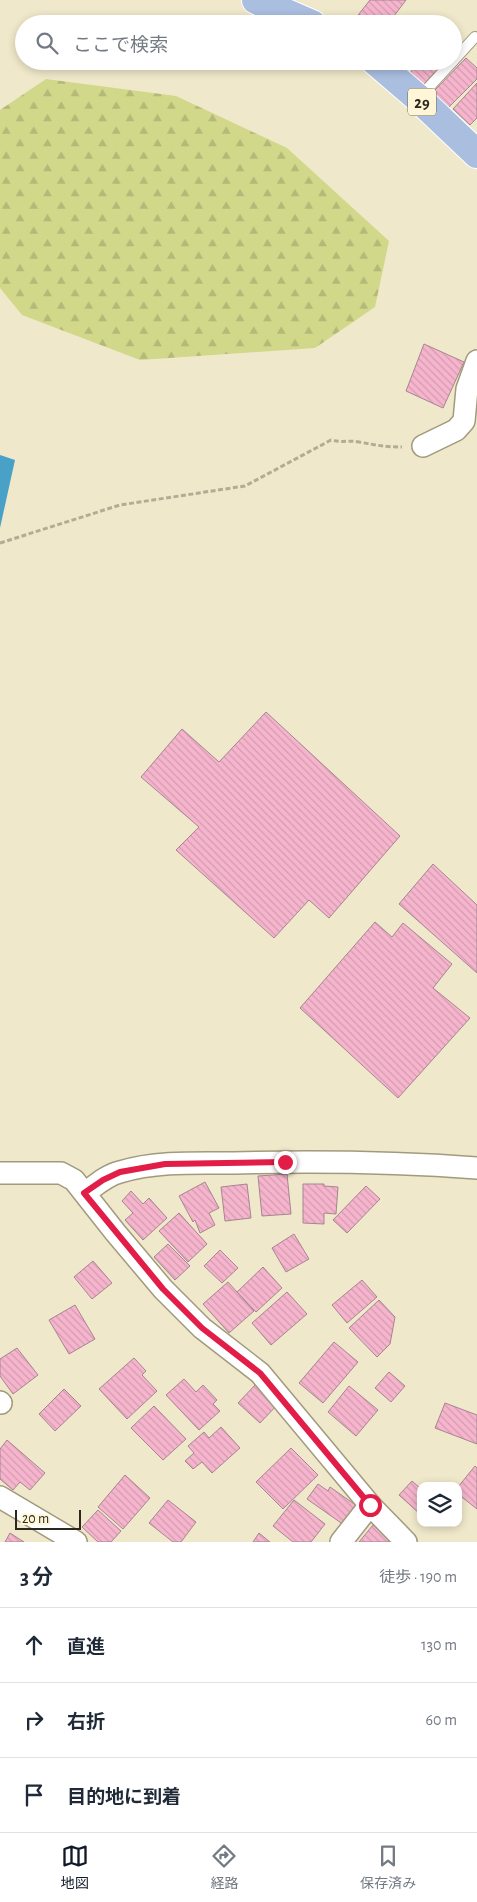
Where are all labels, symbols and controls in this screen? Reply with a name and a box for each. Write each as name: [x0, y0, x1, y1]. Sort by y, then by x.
search box: [15, 15, 462, 70]
icon: search: [33, 29, 61, 57]
text: ここで検索: [73, 36, 168, 55]
road number: 29: [408, 88, 436, 115]
route end: [274, 1151, 297, 1174]
map controls: [417, 1482, 462, 1527]
button: layers: [417, 1482, 462, 1527]
route start: [359, 1494, 382, 1517]
scale bar: [15, 1507, 81, 1530]
text: 20 m: [22, 1512, 49, 1526]
text: 3 分: [20, 1567, 53, 1588]
text: 徒歩 · 190 m: [379, 1569, 457, 1585]
icon: ahead: [20, 1631, 48, 1659]
text: 130 m: [421, 1637, 457, 1653]
text: 直進: [67, 1638, 105, 1657]
icon: right: [20, 1706, 48, 1734]
text: 60 m: [426, 1712, 457, 1728]
text: 右折: [67, 1713, 105, 1732]
icon: arrive: [20, 1781, 48, 1809]
text: 目的地に到着: [67, 1788, 181, 1807]
tab: 地図: [61, 1842, 89, 1893]
tab: 経路: [210, 1842, 238, 1893]
tab: 保存済み: [360, 1842, 416, 1893]

